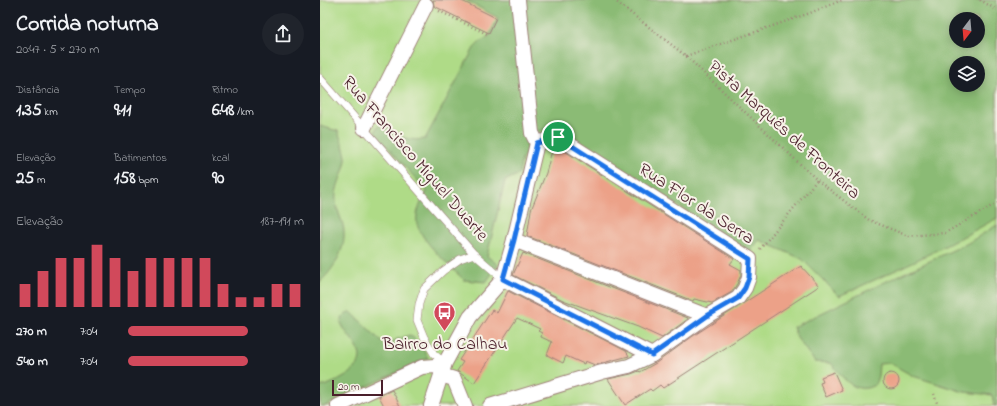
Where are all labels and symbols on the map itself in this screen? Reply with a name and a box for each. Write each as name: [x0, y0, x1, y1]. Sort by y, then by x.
north arrow: [949, 12, 985, 48]
street label: Pista Marquês de Fronteira: [702, 55, 866, 206]
street label: Rua Francisco Miguel Duarte: [334, 71, 494, 249]
pin: [541, 120, 575, 154]
street label: Rua Flor da Serra: [633, 157, 759, 252]
bus stop icon: Bairro do Calhau: [432, 299, 458, 332]
place label: Bairro do Calhau: [381, 332, 508, 358]
scale bar: [332, 378, 383, 397]

